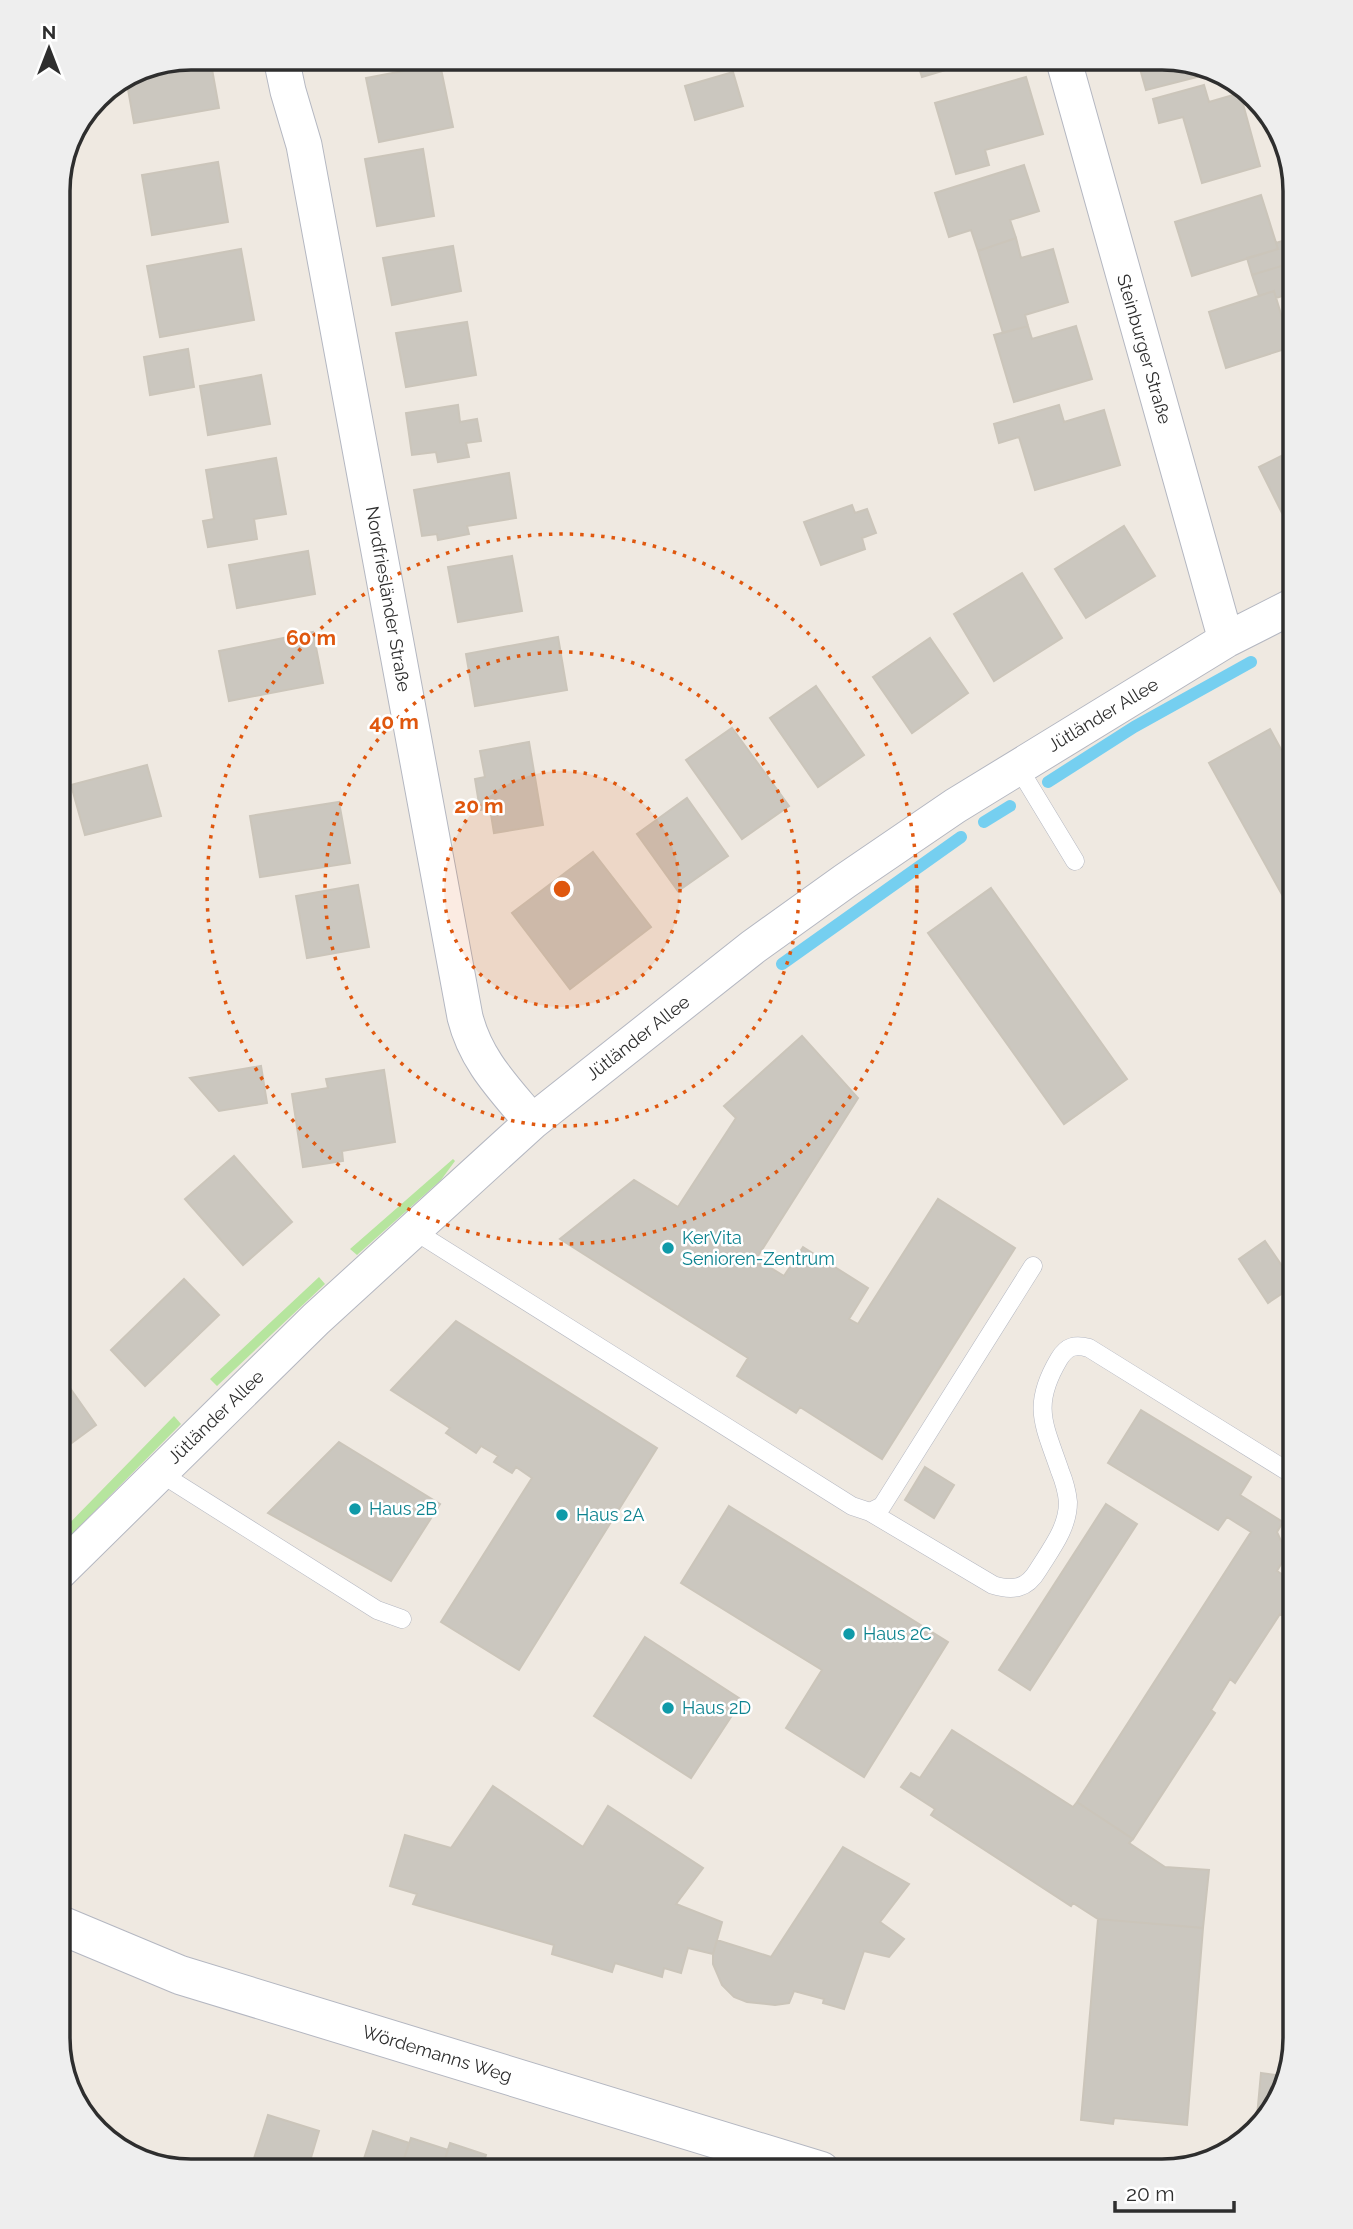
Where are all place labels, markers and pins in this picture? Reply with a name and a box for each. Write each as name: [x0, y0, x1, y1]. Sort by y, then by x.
centre of rings: [550, 877, 574, 901]
place label: KerVita Senioren-Zentrum: [682, 1227, 835, 1269]
marker: KerVita Senioren-Zentrum: [660, 1240, 676, 1256]
place label: Haus 2B: [369, 1498, 437, 1519]
marker: Haus 2B: [347, 1501, 363, 1517]
place label: Haus 2A: [576, 1504, 645, 1525]
marker: Haus 2A: [554, 1507, 570, 1523]
place label: Haus 2C: [863, 1623, 932, 1644]
marker: Haus 2C: [841, 1626, 857, 1642]
place label: Haus 2D: [682, 1697, 751, 1718]
marker: Haus 2D: [660, 1700, 676, 1716]

